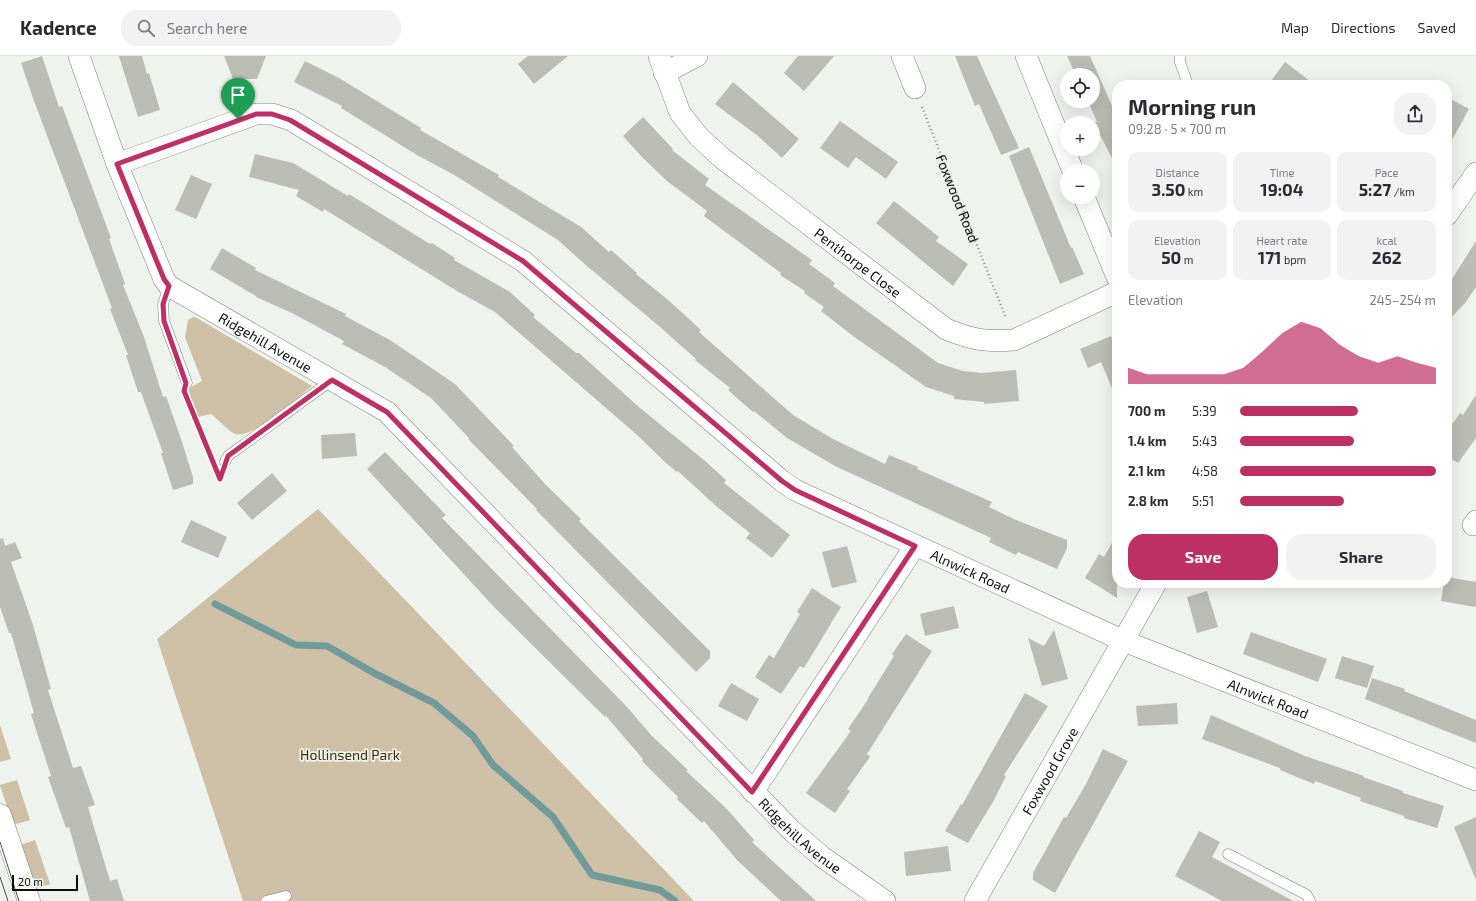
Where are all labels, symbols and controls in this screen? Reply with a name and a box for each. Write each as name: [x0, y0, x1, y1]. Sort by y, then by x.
search box: [121, 10, 401, 46]
text: Kadence: [20, 16, 97, 39]
icon: search: [135, 17, 157, 39]
text: Search here: [167, 19, 247, 37]
text: Map: [1281, 19, 1309, 36]
text: Directions: [1331, 19, 1396, 36]
text: Saved: [1418, 19, 1456, 36]
map controls: [1060, 68, 1100, 204]
button: locate: [1060, 68, 1100, 108]
pin: [221, 78, 255, 119]
icon: arrive: [227, 84, 249, 106]
text: Morning run: [1128, 93, 1256, 119]
button: share: [1394, 93, 1436, 135]
button: +: [1060, 116, 1100, 156]
text: 09:28 · 5 × 700 m: [1128, 121, 1226, 137]
street label: Foxwood Road: [933, 152, 983, 245]
button: −: [1060, 164, 1100, 204]
text: Distance: [1156, 166, 1199, 179]
text: Time: [1270, 166, 1294, 179]
text: Pace: [1375, 166, 1399, 179]
text: 3.50: [1152, 179, 1185, 199]
text: 19:04: [1260, 179, 1304, 199]
text: 5:27: [1359, 179, 1391, 199]
text: km: [1185, 185, 1203, 198]
text: /km: [1391, 185, 1415, 198]
street label: Penthorpe Close: [812, 224, 905, 301]
text: Elevation: [1154, 234, 1201, 247]
text: Heart rate: [1257, 234, 1307, 247]
text: kcal: [1377, 234, 1397, 247]
text: 50: [1161, 247, 1181, 267]
text: 171: [1258, 247, 1281, 267]
text: 262: [1372, 247, 1402, 267]
text: m: [1181, 253, 1193, 266]
text: bpm: [1281, 253, 1306, 266]
text: Elevation: [1128, 292, 1183, 308]
text: 245–254 m: [1369, 292, 1436, 308]
street label: Ridgehill Avenue: [216, 308, 315, 375]
text: 700 m: [1128, 403, 1166, 419]
text: 5:39: [1192, 403, 1217, 419]
text: 1.4 km: [1128, 433, 1167, 449]
text: 5:43: [1192, 433, 1217, 449]
text: 2.1 km: [1128, 463, 1165, 479]
text: 4:58: [1192, 463, 1218, 479]
text: 2.8 km: [1128, 493, 1168, 509]
text: 5:51: [1192, 493, 1214, 509]
button: Save: [1128, 534, 1278, 580]
button: Share: [1286, 534, 1436, 580]
street label: Alnwick Road: [928, 545, 1013, 596]
street label: Alnwick Road: [1226, 674, 1311, 722]
street label: Foxwood Grove: [1018, 724, 1081, 817]
park label: Hollinsend Park: [300, 746, 400, 763]
street label: Ridgehill Avenue: [756, 794, 845, 876]
scale bar: [12, 873, 78, 892]
text: 20 m: [18, 875, 43, 888]

